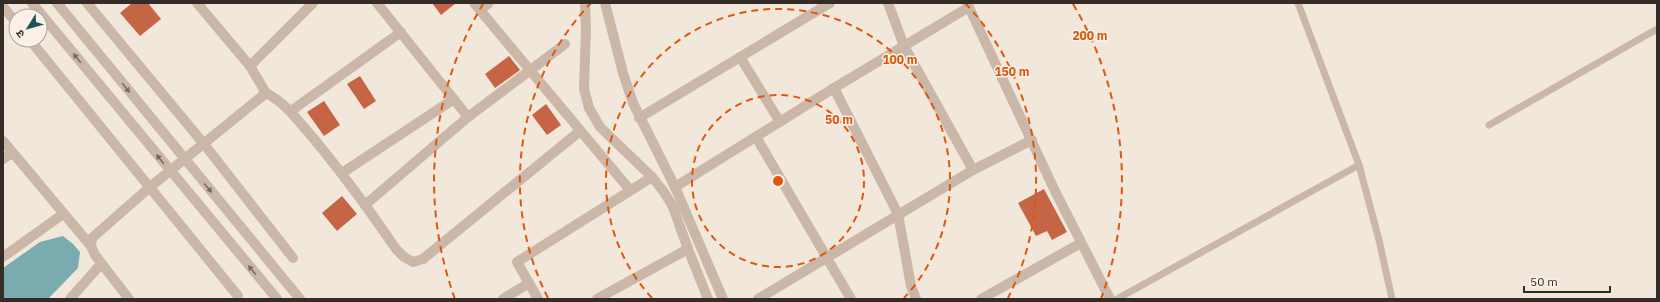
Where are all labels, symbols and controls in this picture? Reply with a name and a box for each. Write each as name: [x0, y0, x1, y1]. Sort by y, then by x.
north arrow: [8, 8, 48, 48]
text: उ: [12, 27, 28, 41]
text: 200 m: [1072, 28, 1108, 43]
text: 100 m: [882, 52, 918, 67]
one-way arrow: [73, 53, 82, 64]
text: 150 m: [994, 64, 1030, 79]
one-way arrow: [121, 82, 130, 93]
text: 50 m: [825, 112, 853, 127]
one-way arrow: [156, 153, 165, 164]
centre of rings: [771, 174, 785, 188]
one-way arrow: [203, 183, 212, 194]
one-way arrow: [247, 264, 256, 275]
scale bar: [1524, 268, 1610, 294]
text: 50 m: [1530, 274, 1558, 289]

